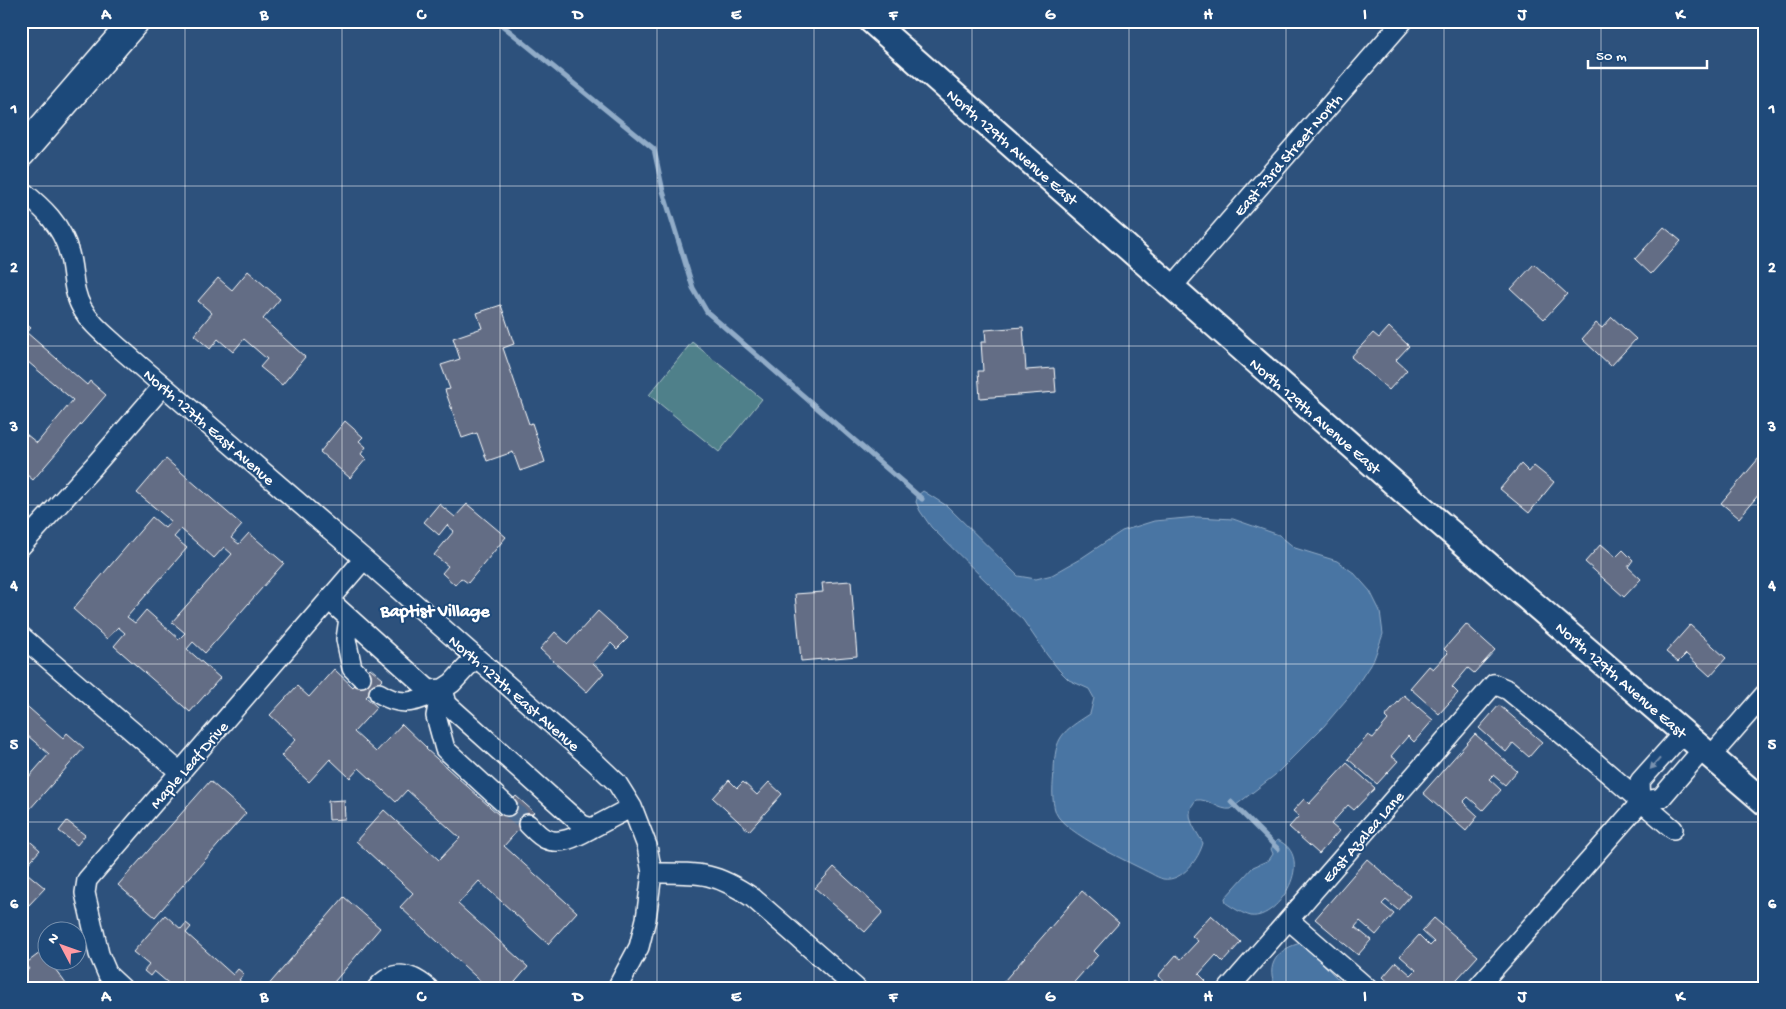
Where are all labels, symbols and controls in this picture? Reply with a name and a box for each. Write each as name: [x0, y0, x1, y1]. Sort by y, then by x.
text: A: [100, 7, 112, 26]
text: B: [259, 7, 269, 26]
text: C: [416, 7, 427, 26]
text: D: [571, 7, 584, 26]
text: E: [731, 7, 742, 26]
text: F: [888, 7, 899, 26]
text: G: [1045, 7, 1056, 26]
text: H: [1203, 7, 1213, 26]
text: I: [1363, 7, 1367, 26]
text: J: [1517, 7, 1528, 26]
text: K: [1675, 7, 1687, 26]
scale bar: [1588, 38, 1707, 70]
text: 50 m: [1596, 48, 1627, 66]
street label: North 129th Avenue East: [941, 86, 1081, 212]
street label: East 73rd Street North: [1231, 91, 1348, 222]
text: 1: [10, 101, 17, 120]
text: 1: [1768, 101, 1775, 120]
text: 2: [10, 260, 18, 279]
text: 2: [1768, 260, 1776, 279]
street label: North 129th Avenue East: [1244, 355, 1384, 481]
street label: North 127th East Avenue: [138, 366, 278, 491]
text: 3: [9, 419, 18, 438]
text: 3: [1767, 419, 1776, 438]
text: 4: [9, 578, 18, 597]
text: 4: [1767, 578, 1776, 597]
district label: Baptist Village: [380, 602, 490, 623]
street label: North 129th Avenue East: [1550, 619, 1690, 745]
street label: North 127th East Avenue: [443, 632, 583, 757]
street label: Maple Leaf Drive: [147, 718, 234, 814]
text: 5: [10, 737, 19, 756]
text: 5: [1768, 737, 1777, 756]
one-way arrow: [1649, 758, 1661, 770]
street label: East Azalea Lane: [1320, 788, 1410, 888]
text: 6: [10, 896, 19, 915]
text: 6: [1768, 896, 1777, 915]
north arrow: [38, 922, 88, 972]
text: N: [45, 930, 63, 948]
text: A: [100, 989, 112, 1008]
text: B: [259, 989, 269, 1008]
text: C: [416, 989, 427, 1008]
text: D: [571, 989, 584, 1008]
text: E: [731, 989, 742, 1008]
text: F: [888, 989, 899, 1008]
text: G: [1045, 989, 1056, 1008]
text: H: [1203, 989, 1213, 1008]
text: I: [1363, 989, 1367, 1008]
text: J: [1517, 989, 1528, 1008]
text: K: [1675, 989, 1687, 1008]

